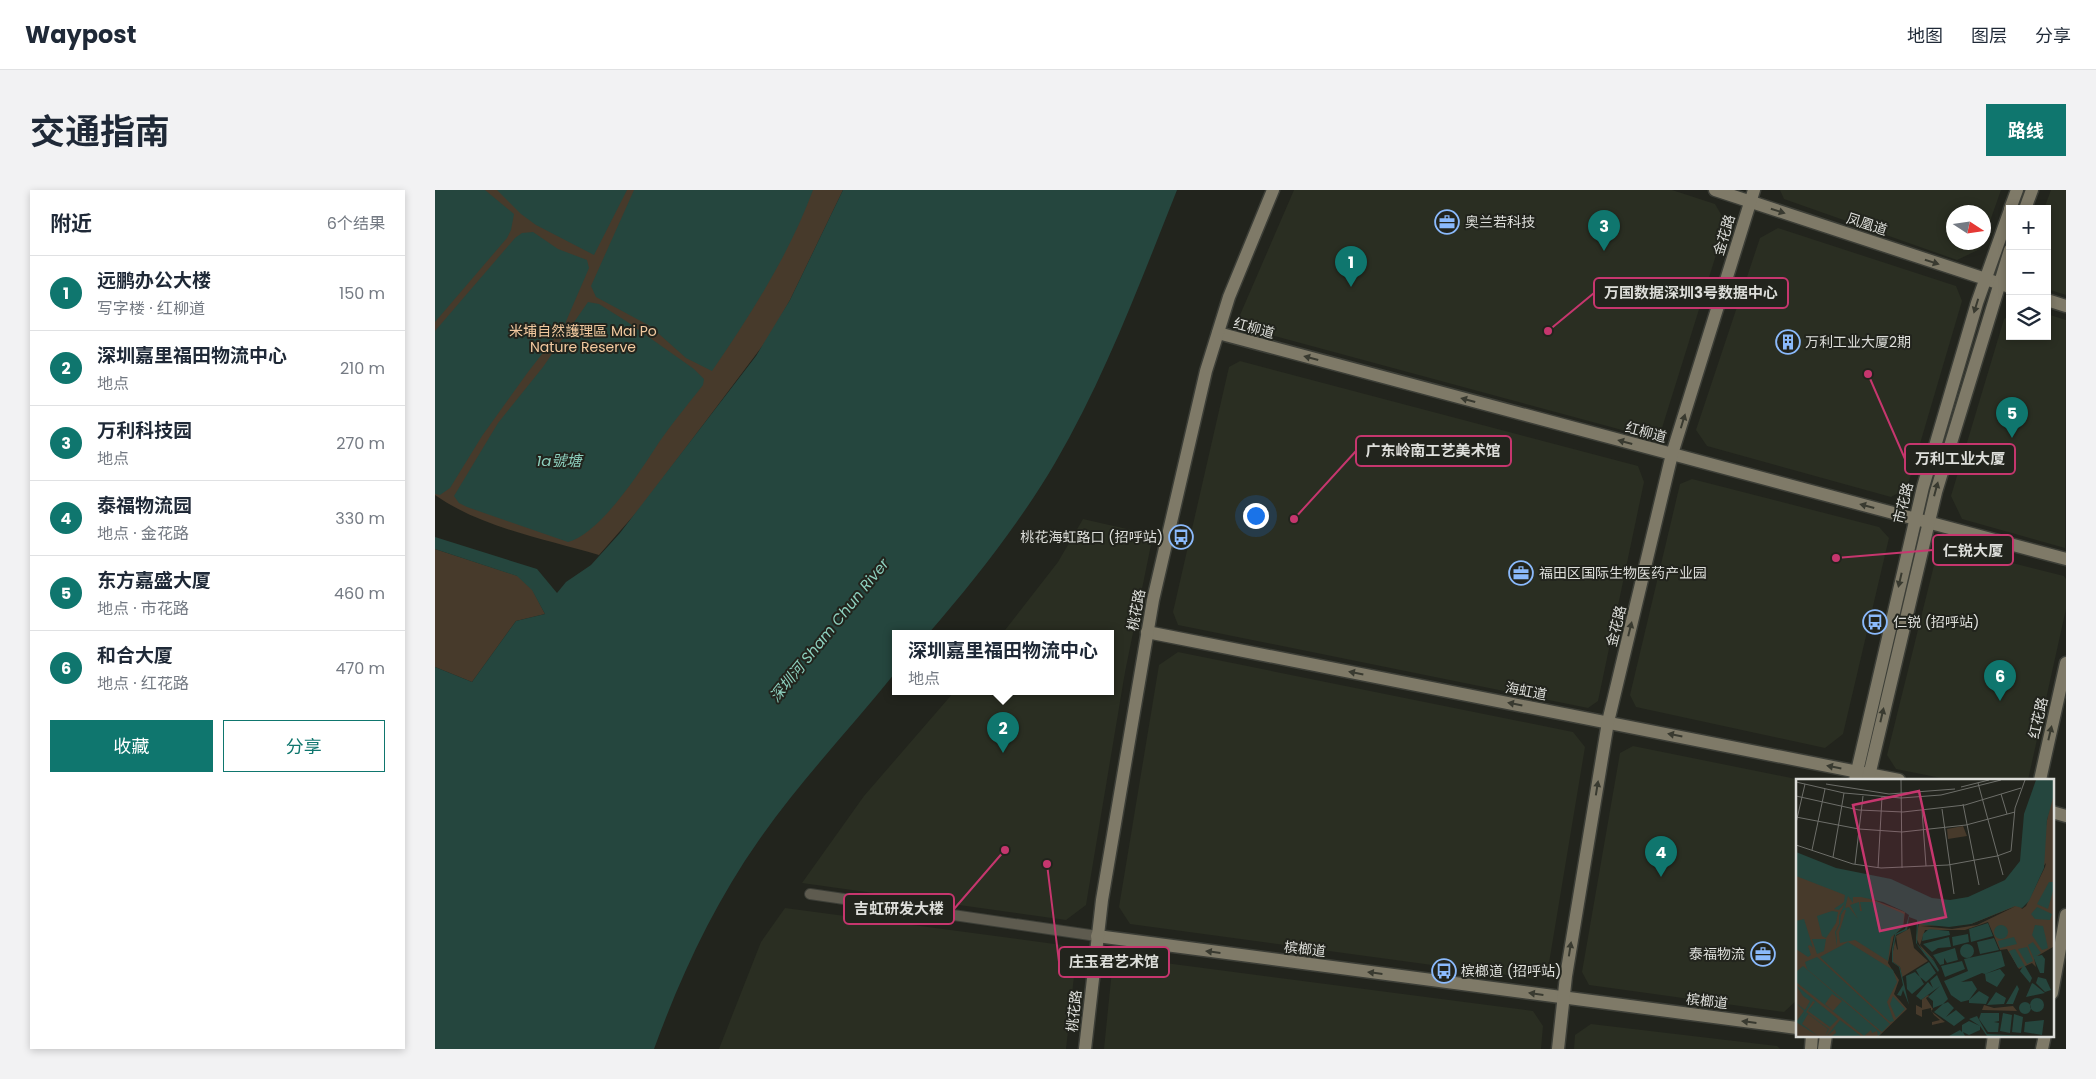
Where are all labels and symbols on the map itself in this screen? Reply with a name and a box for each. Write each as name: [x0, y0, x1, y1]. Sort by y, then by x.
north arrow: [1946, 205, 1991, 250]
one-way arrow: [1771, 207, 1786, 215]
street label: 凤凰道: [1844, 208, 1890, 240]
office icon: 奥兰若科技: [1434, 209, 1460, 235]
pin: 3: [1588, 210, 1620, 251]
place label: 奥兰若科技: [1465, 212, 1535, 232]
street label: 金花路: [1708, 212, 1740, 258]
pin: 1: [1335, 246, 1367, 287]
one-way arrow: [1925, 259, 1940, 266]
callout: 万国数据深圳3号数据中心: [1594, 278, 1788, 308]
text: 万国数据深圳3号数据中心: [1604, 282, 1778, 303]
one-way arrow: [1972, 299, 1980, 314]
street label: 红柳道: [1231, 313, 1277, 343]
park label: 米埔自然護理區 Mai Po Nature Reserve: [509, 321, 657, 357]
building icon: 万利工业大厦2期: [1775, 329, 1801, 355]
place label: 万利工业大厦2期: [1805, 332, 1911, 352]
one-way arrow: [1303, 354, 1318, 362]
one-way arrow: [1460, 396, 1476, 404]
pin: 5: [1996, 397, 2028, 438]
one-way arrow: [1679, 413, 1687, 428]
street label: 红柳道: [1623, 417, 1669, 447]
callout: 广东岭南工艺美术馆: [1356, 436, 1511, 466]
one-way arrow: [1618, 438, 1633, 446]
text: 广东岭南工艺美术馆: [1365, 440, 1501, 461]
callout: 万利工业大厦: [1905, 444, 2015, 474]
text: 万利工业大厦: [1915, 448, 2005, 469]
water label: 1a號塘: [537, 450, 584, 471]
street label: 市花路: [1888, 480, 1918, 526]
one-way arrow: [1933, 482, 1941, 497]
one-way arrow: [1859, 502, 1874, 510]
your location: [1243, 503, 1269, 529]
bus stop icon: 桃花海虹路口 (招呼站): [1168, 524, 1194, 550]
place label: 桃花海虹路口 (招呼站): [1021, 527, 1163, 547]
callout: 仁锐大厦: [1933, 535, 2013, 565]
text: 仁锐大厦: [1943, 540, 2003, 561]
water label: 深圳河 Sham Chun River: [765, 554, 894, 706]
office icon: 福田区国际生物医药产业园: [1508, 560, 1534, 586]
place label: 福田区国际生物医药产业园: [1539, 563, 1707, 583]
one-way arrow: [1896, 573, 1904, 588]
street label: 桃花路: [1122, 587, 1150, 633]
street label: 金花路: [1601, 603, 1631, 649]
bus stop icon: 仁锐 (招呼站): [1862, 609, 1888, 635]
place label: 仁锐 (招呼站): [1893, 612, 1979, 632]
one-way arrow: [1626, 622, 1634, 637]
pin: 6: [1984, 660, 2016, 701]
one-way arrow: [1347, 669, 1363, 677]
street label: 海虹道: [1503, 677, 1549, 705]
street label: 红花路: [2024, 695, 2052, 741]
one-way arrow: [1508, 700, 1523, 708]
one-way arrow: [1878, 708, 1886, 723]
pin: 2: [987, 712, 1019, 753]
one-way arrow: [2046, 725, 2054, 740]
one-way arrow: [1666, 731, 1682, 739]
one-way arrow: [1826, 763, 1842, 771]
inset map: [1796, 779, 2053, 1036]
one-way arrow: [1593, 780, 1601, 796]
pin: 4: [1645, 836, 1677, 877]
callout: 吉虹研发大楼: [844, 894, 954, 924]
text: 吉虹研发大楼: [854, 898, 944, 919]
street label: 槟榔道: [1283, 937, 1327, 961]
one-way arrow: [1567, 940, 1575, 956]
office icon: 泰福物流: [1750, 941, 1776, 967]
place label: 泰福物流: [1689, 944, 1745, 964]
callout: 庄玉君艺术馆: [1059, 947, 1169, 977]
one-way arrow: [1205, 947, 1221, 955]
text: 庄玉君艺术馆: [1069, 951, 1159, 972]
bus stop icon: 槟榔道 (招呼站): [1431, 958, 1457, 984]
place label: 槟榔道 (招呼站): [1461, 961, 1561, 981]
one-way arrow: [1366, 969, 1382, 977]
street label: 桃花路: [1062, 989, 1086, 1033]
street label: 槟榔道: [1685, 989, 1729, 1013]
one-way arrow: [1527, 990, 1543, 998]
one-way arrow: [1741, 1018, 1757, 1026]

